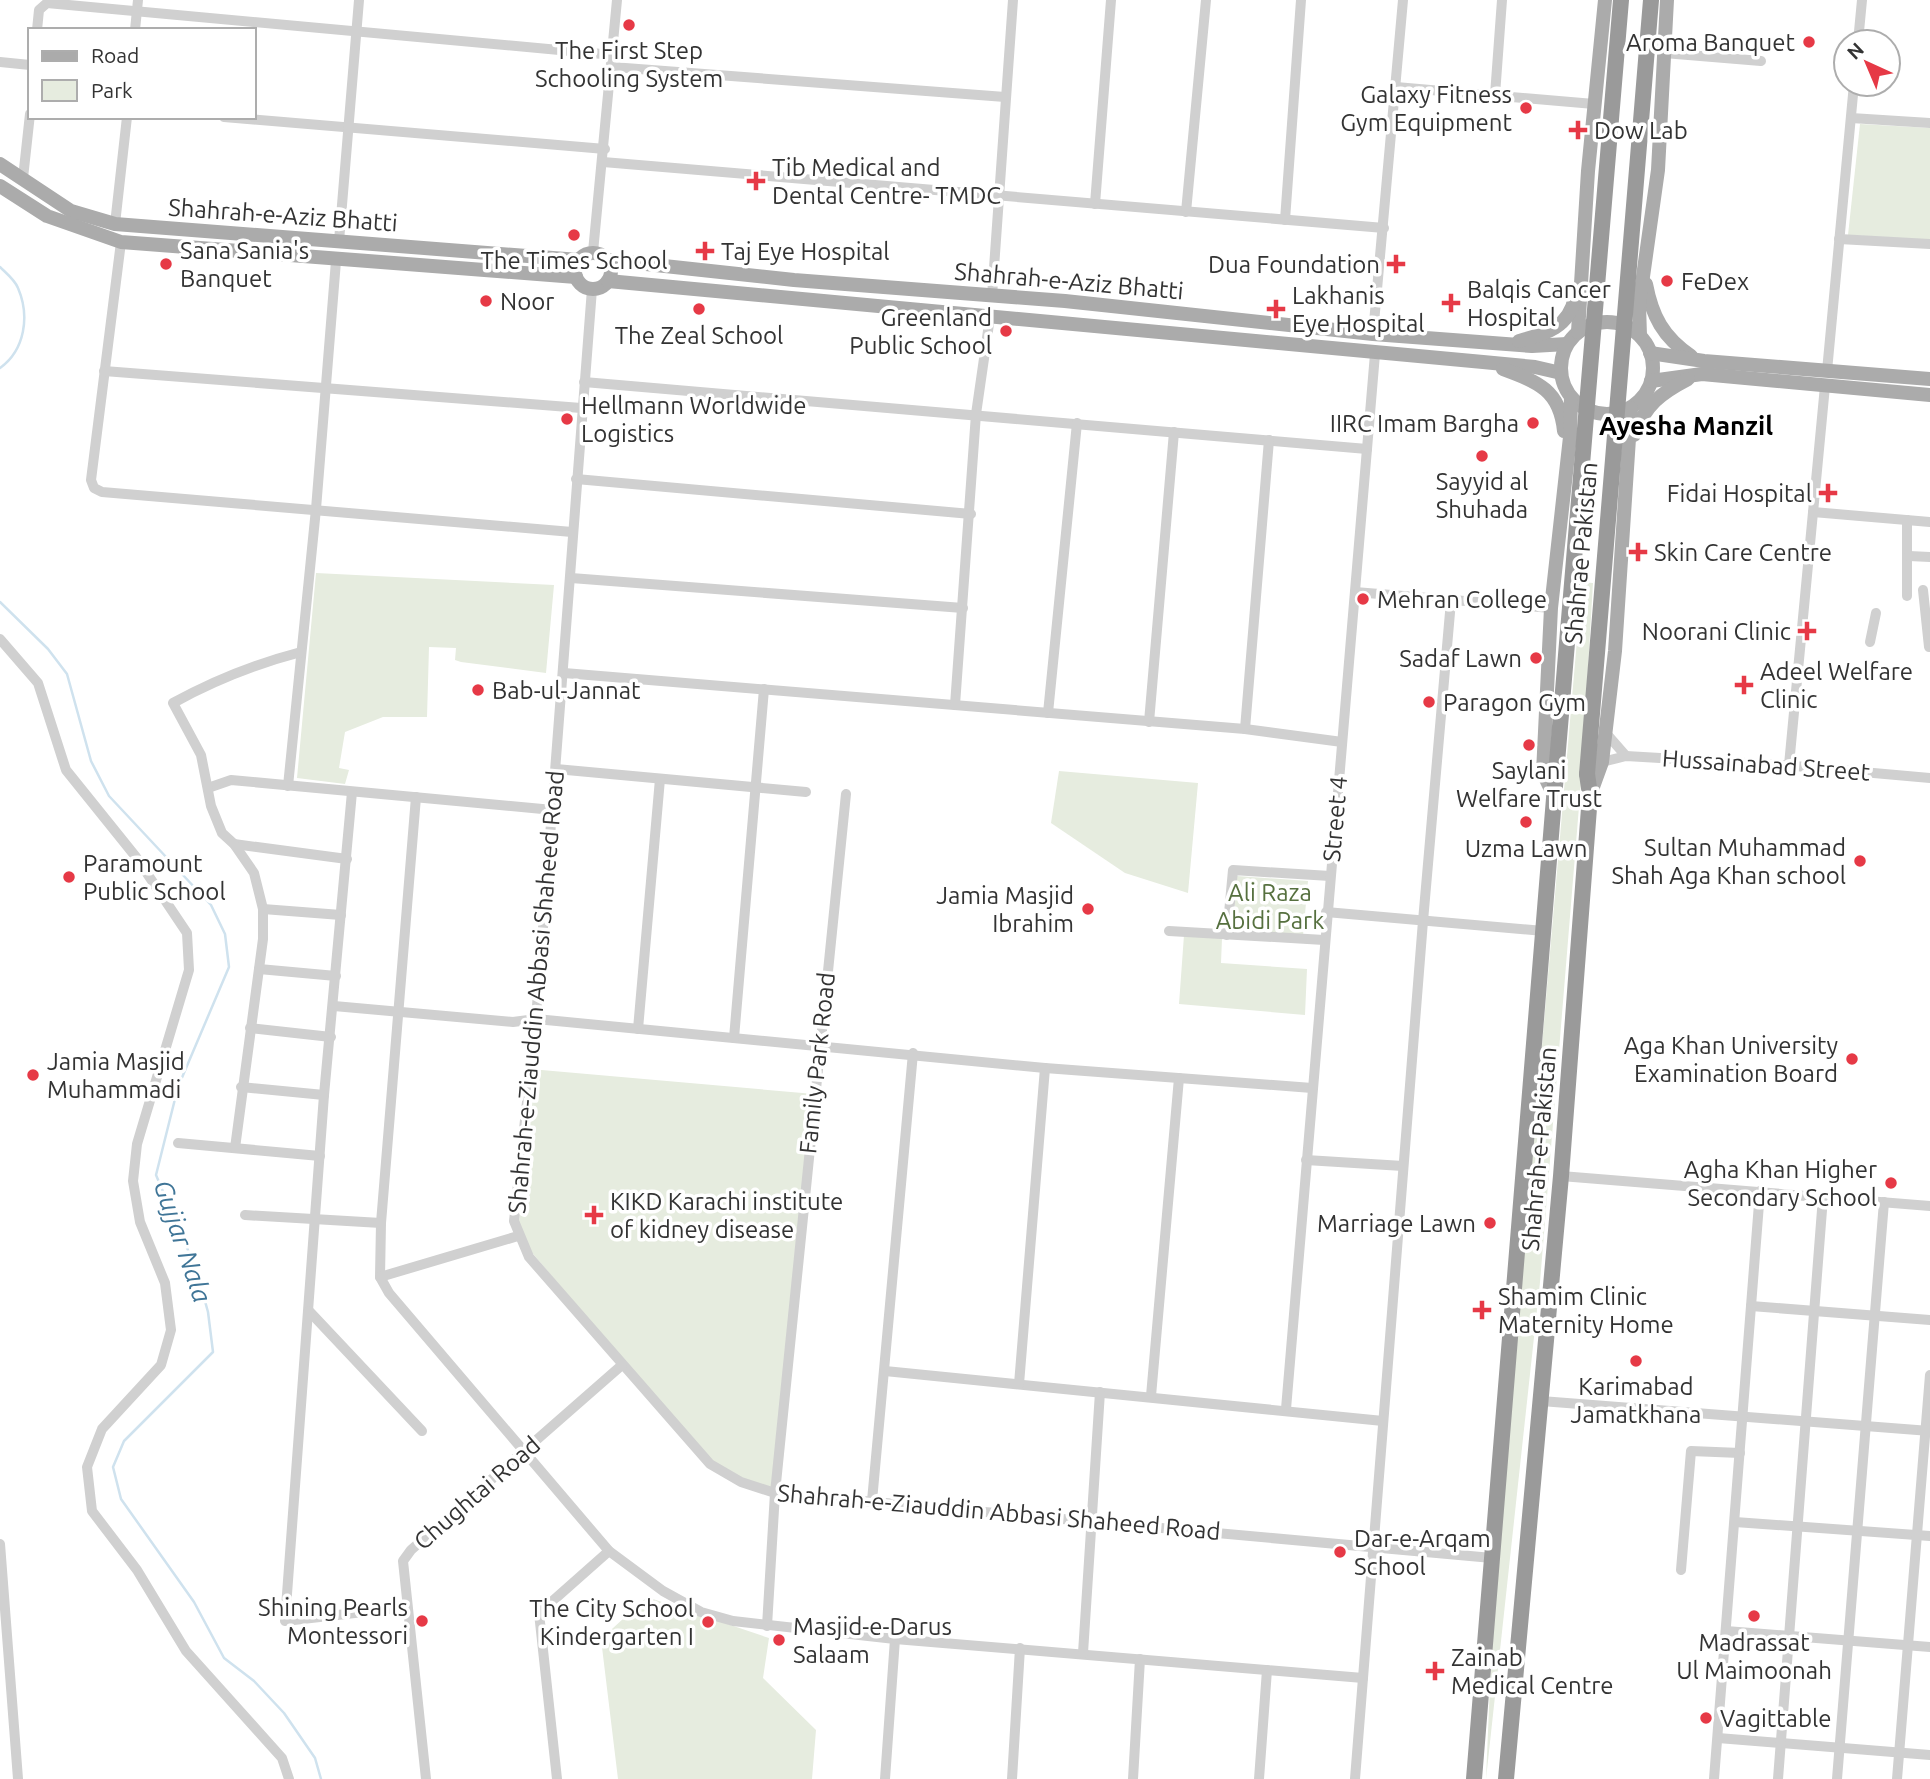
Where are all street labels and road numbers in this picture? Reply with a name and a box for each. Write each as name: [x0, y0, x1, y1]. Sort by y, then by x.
street label: Shahrah-e-Aziz Bhatti: [167, 194, 399, 236]
street label: Shahrah-e-Aziz Bhatti: [953, 258, 1185, 304]
street label: Shahrae Pakistan: [1560, 461, 1602, 645]
street label: Hussainabad Street: [1661, 744, 1871, 786]
street label: Shahrah-e-Ziauddin Abbasi Shaheed Road: [503, 769, 569, 1215]
street label: Street 4: [1318, 775, 1352, 863]
street label: Family Park Road: [794, 971, 840, 1155]
street label: Shahrah-e-Pakistan: [1517, 1046, 1561, 1252]
street label: Chughtai Road: [409, 1431, 545, 1555]
street label: Shahrah-e-Ziauddin Abbasi Shaheed Road: [776, 1479, 1222, 1545]

